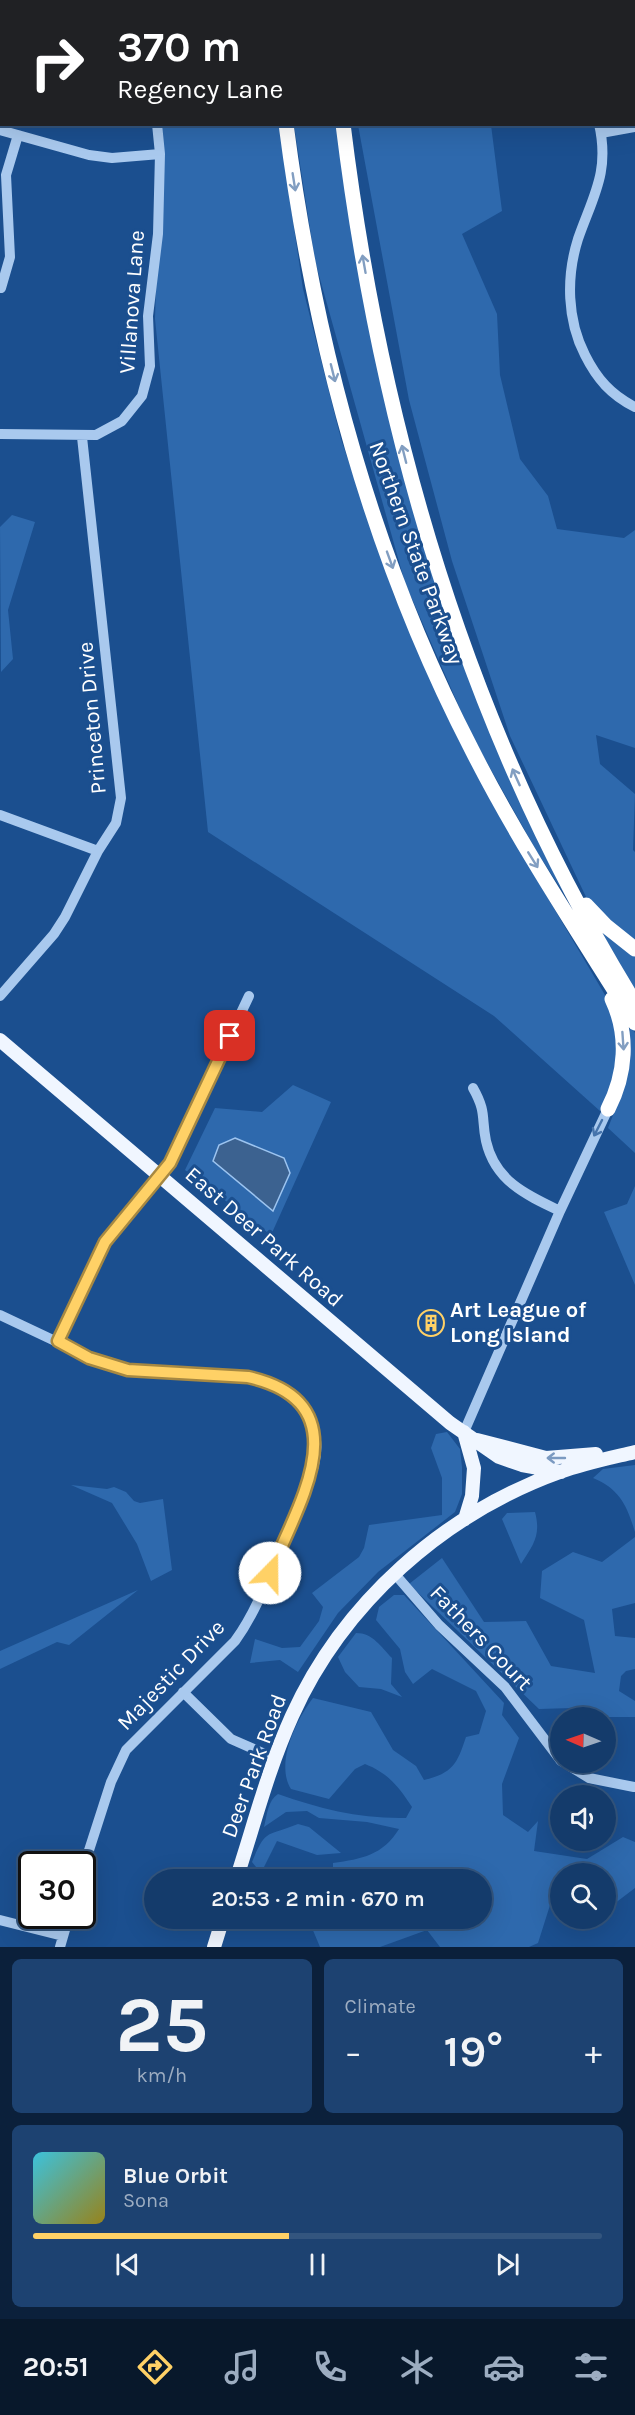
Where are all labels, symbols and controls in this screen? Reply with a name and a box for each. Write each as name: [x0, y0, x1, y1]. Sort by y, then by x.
text: 370 m: [117, 22, 241, 72]
icon: right: [18, 24, 96, 102]
text: Regency Lane: [117, 73, 283, 105]
one-way arrow: [289, 172, 300, 192]
street label: Villanova Lane: [114, 229, 150, 375]
one-way arrow: [358, 254, 369, 274]
one-way arrow: [328, 363, 340, 382]
street label: Northern State Parkway: [363, 438, 469, 668]
one-way arrow: [397, 445, 409, 464]
one-way arrow: [385, 550, 396, 569]
street label: Princeton Drive: [72, 641, 112, 795]
one-way arrow: [510, 769, 521, 787]
one-way arrow: [528, 851, 540, 868]
pin: [204, 1010, 255, 1061]
icon: arrive: [213, 1019, 246, 1052]
one-way arrow: [618, 1030, 629, 1050]
one-way arrow: [592, 1119, 603, 1137]
street label: East Deer Park Road: [180, 1161, 348, 1313]
place label: Art League of Long Island: [450, 1297, 587, 1348]
building icon: Art League of Long Island: [416, 1308, 446, 1338]
one-way arrow: [546, 1452, 566, 1464]
position arrow: [238, 1541, 302, 1605]
street label: Fathers Court: [424, 1580, 538, 1696]
street label: Majestic Drive: [112, 1614, 230, 1736]
street label: Deer Park Road: [216, 1691, 292, 1841]
north arrow: [550, 1707, 616, 1773]
map controls: [550, 1707, 616, 1929]
button: sound: [550, 1785, 616, 1851]
speed limit sign: 30: [18, 1851, 96, 1929]
button: search: [550, 1863, 616, 1929]
text: 20:53 · 2 min · 670 m: [211, 1886, 425, 1912]
text: 25: [115, 1979, 208, 2071]
text: Climate: [345, 1995, 416, 2018]
text: 19°: [443, 2025, 503, 2077]
text: −: [345, 2033, 362, 2071]
text: +: [585, 2033, 602, 2071]
text: km/h: [136, 2064, 187, 2087]
text: Blue Orbit: [123, 2163, 228, 2189]
text: Sona: [123, 2189, 169, 2212]
icon: previous: [111, 2248, 144, 2281]
icon: pause: [301, 2248, 334, 2281]
icon: next: [491, 2248, 524, 2281]
icon: directions: [134, 2346, 176, 2388]
icon: music: [221, 2346, 263, 2388]
icon: phone: [309, 2346, 351, 2388]
icon: climate: [396, 2346, 438, 2388]
icon: car: [483, 2346, 525, 2388]
icon: filters: [570, 2346, 612, 2388]
text: 20:51: [23, 2351, 89, 2383]

